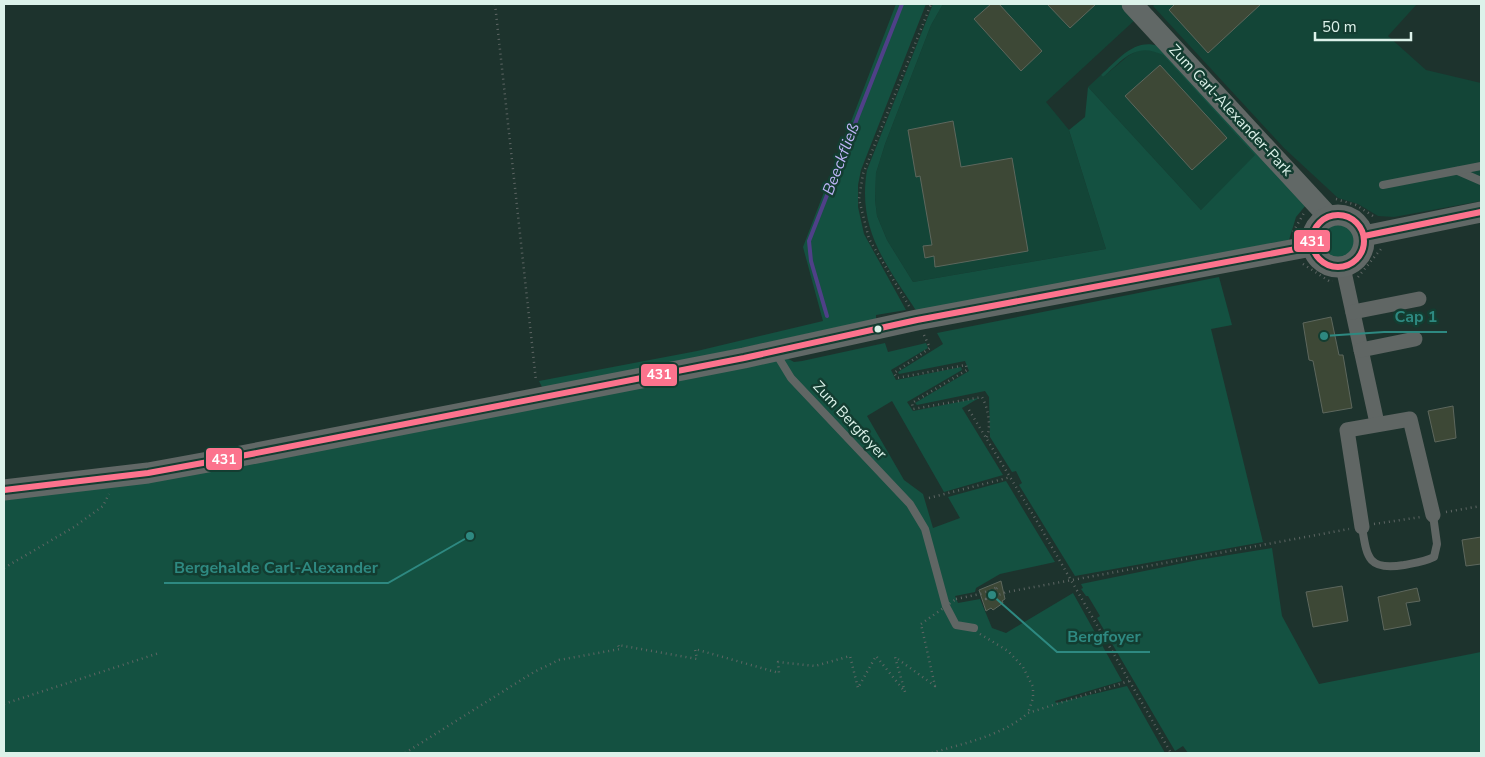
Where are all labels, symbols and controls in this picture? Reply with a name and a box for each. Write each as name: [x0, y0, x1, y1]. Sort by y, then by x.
scale bar: [1315, 10, 1411, 42]
text: 50 m: [1322, 17, 1357, 37]
street label: Zum Carl-Alexander-Park: [1165, 40, 1298, 180]
water label: Beeckfließ: [817, 120, 865, 198]
line badge: 431: [1293, 229, 1331, 253]
text: 431: [1299, 232, 1325, 251]
callout: Cap 1: [1384, 301, 1447, 332]
text: Cap 1: [1395, 306, 1437, 328]
unlabelled marker: [873, 324, 883, 334]
line badge: 431: [640, 363, 678, 387]
text: 431: [646, 365, 672, 384]
street label: Zum Bergfoyer: [809, 377, 892, 464]
line badge: 431: [205, 447, 243, 471]
text: 431: [211, 450, 237, 469]
callout: Bergehalde Carl-Alexander: [164, 552, 388, 583]
text: Bergehalde Carl-Alexander: [174, 557, 379, 579]
callout: Bergfoyer: [1057, 621, 1150, 652]
text: Bergfoyer: [1067, 626, 1141, 648]

